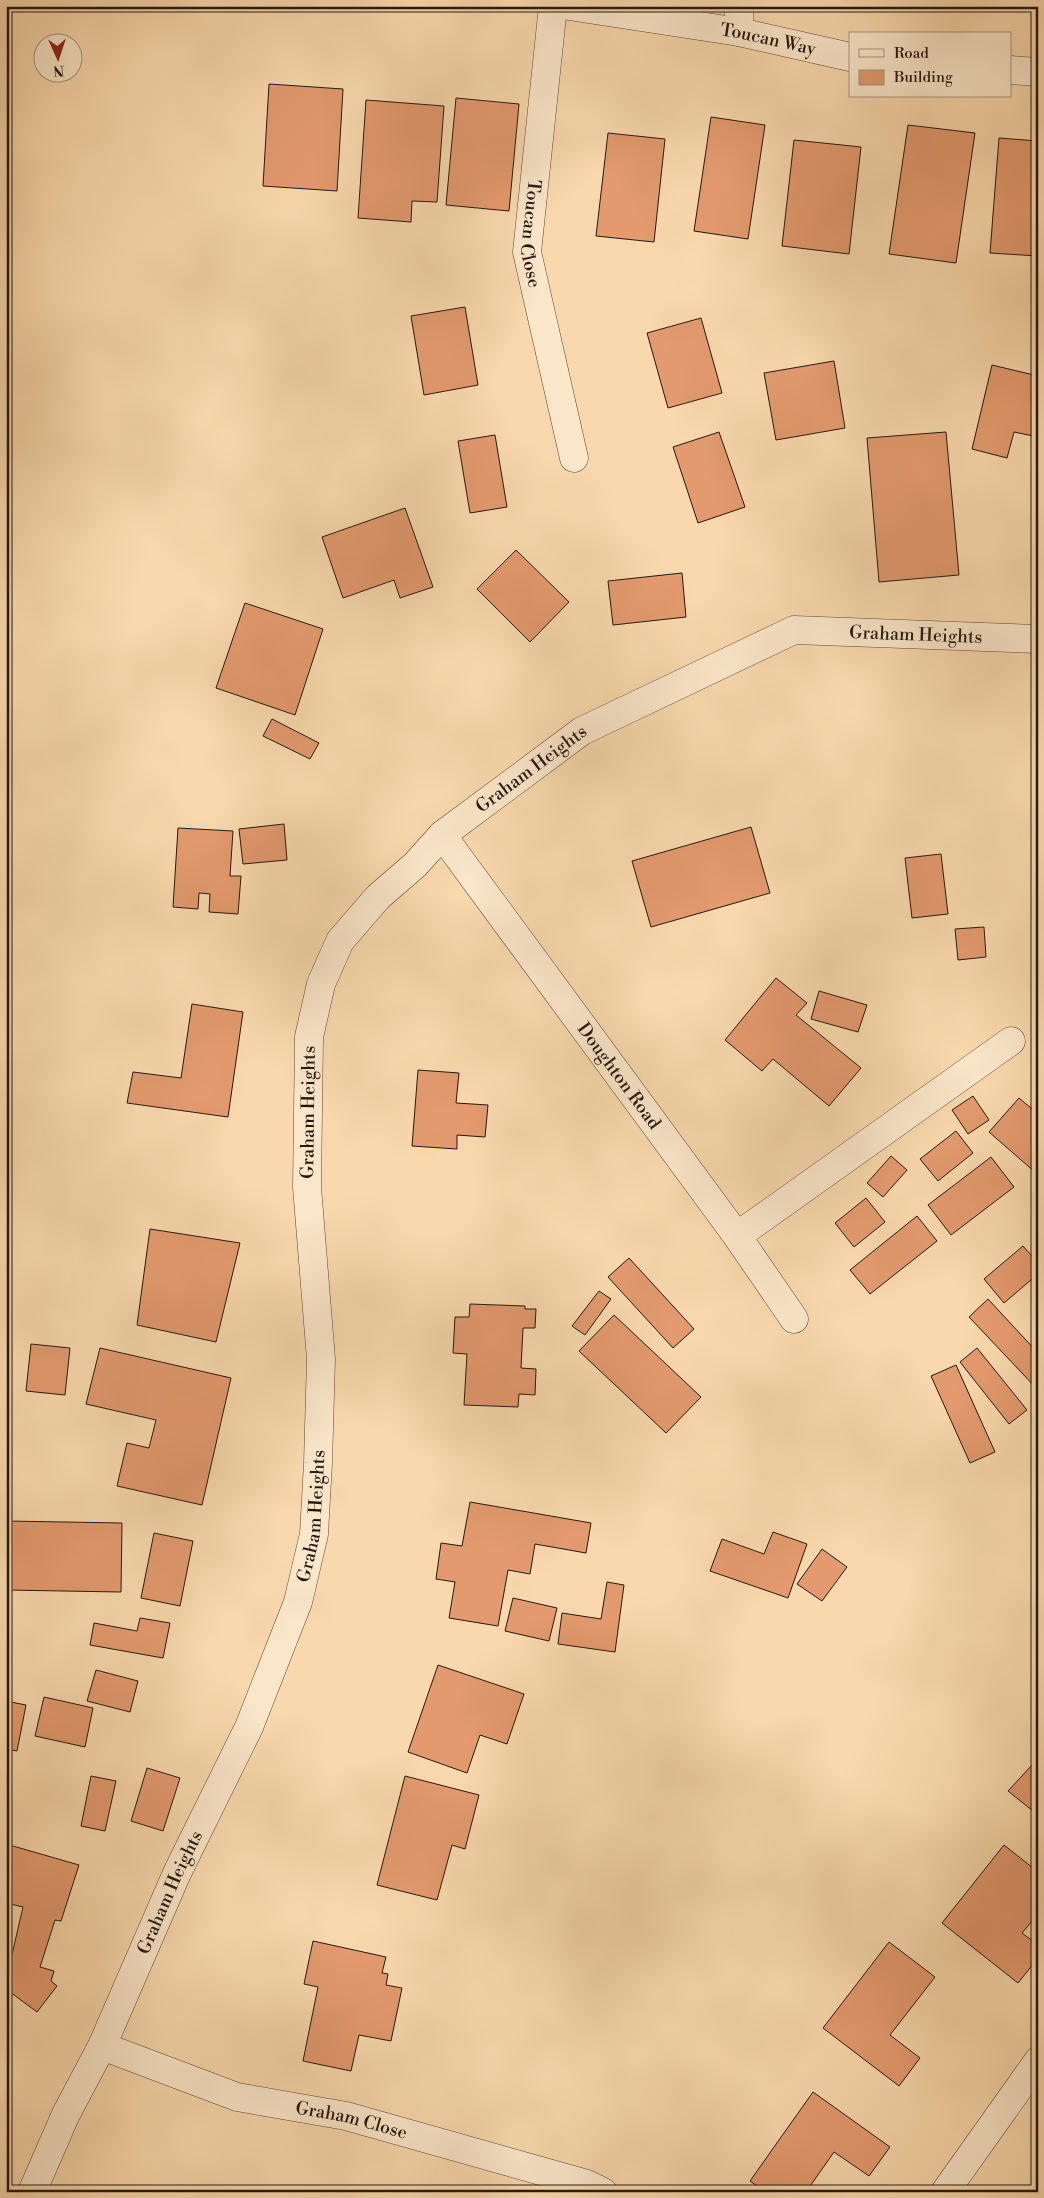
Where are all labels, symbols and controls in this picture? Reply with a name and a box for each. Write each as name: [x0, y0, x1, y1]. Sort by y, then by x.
street label: Toucan Way: [719, 18, 818, 61]
north arrow: [32, 32, 82, 82]
legend: [849, 32, 1012, 98]
text: Road: [894, 44, 929, 63]
text: N: [53, 61, 65, 79]
text: Building: [893, 68, 953, 87]
street label: Toucan Close: [515, 178, 546, 290]
street label: Graham Heights: [849, 621, 983, 648]
street label: Graham Heights: [471, 720, 592, 818]
street label: Doughton Road: [572, 1018, 667, 1134]
street label: Graham Heights: [296, 1045, 320, 1179]
street label: Graham Heights: [292, 1450, 330, 1584]
street label: Graham Heights: [132, 1827, 208, 1958]
street label: Graham Close: [294, 2096, 410, 2144]

